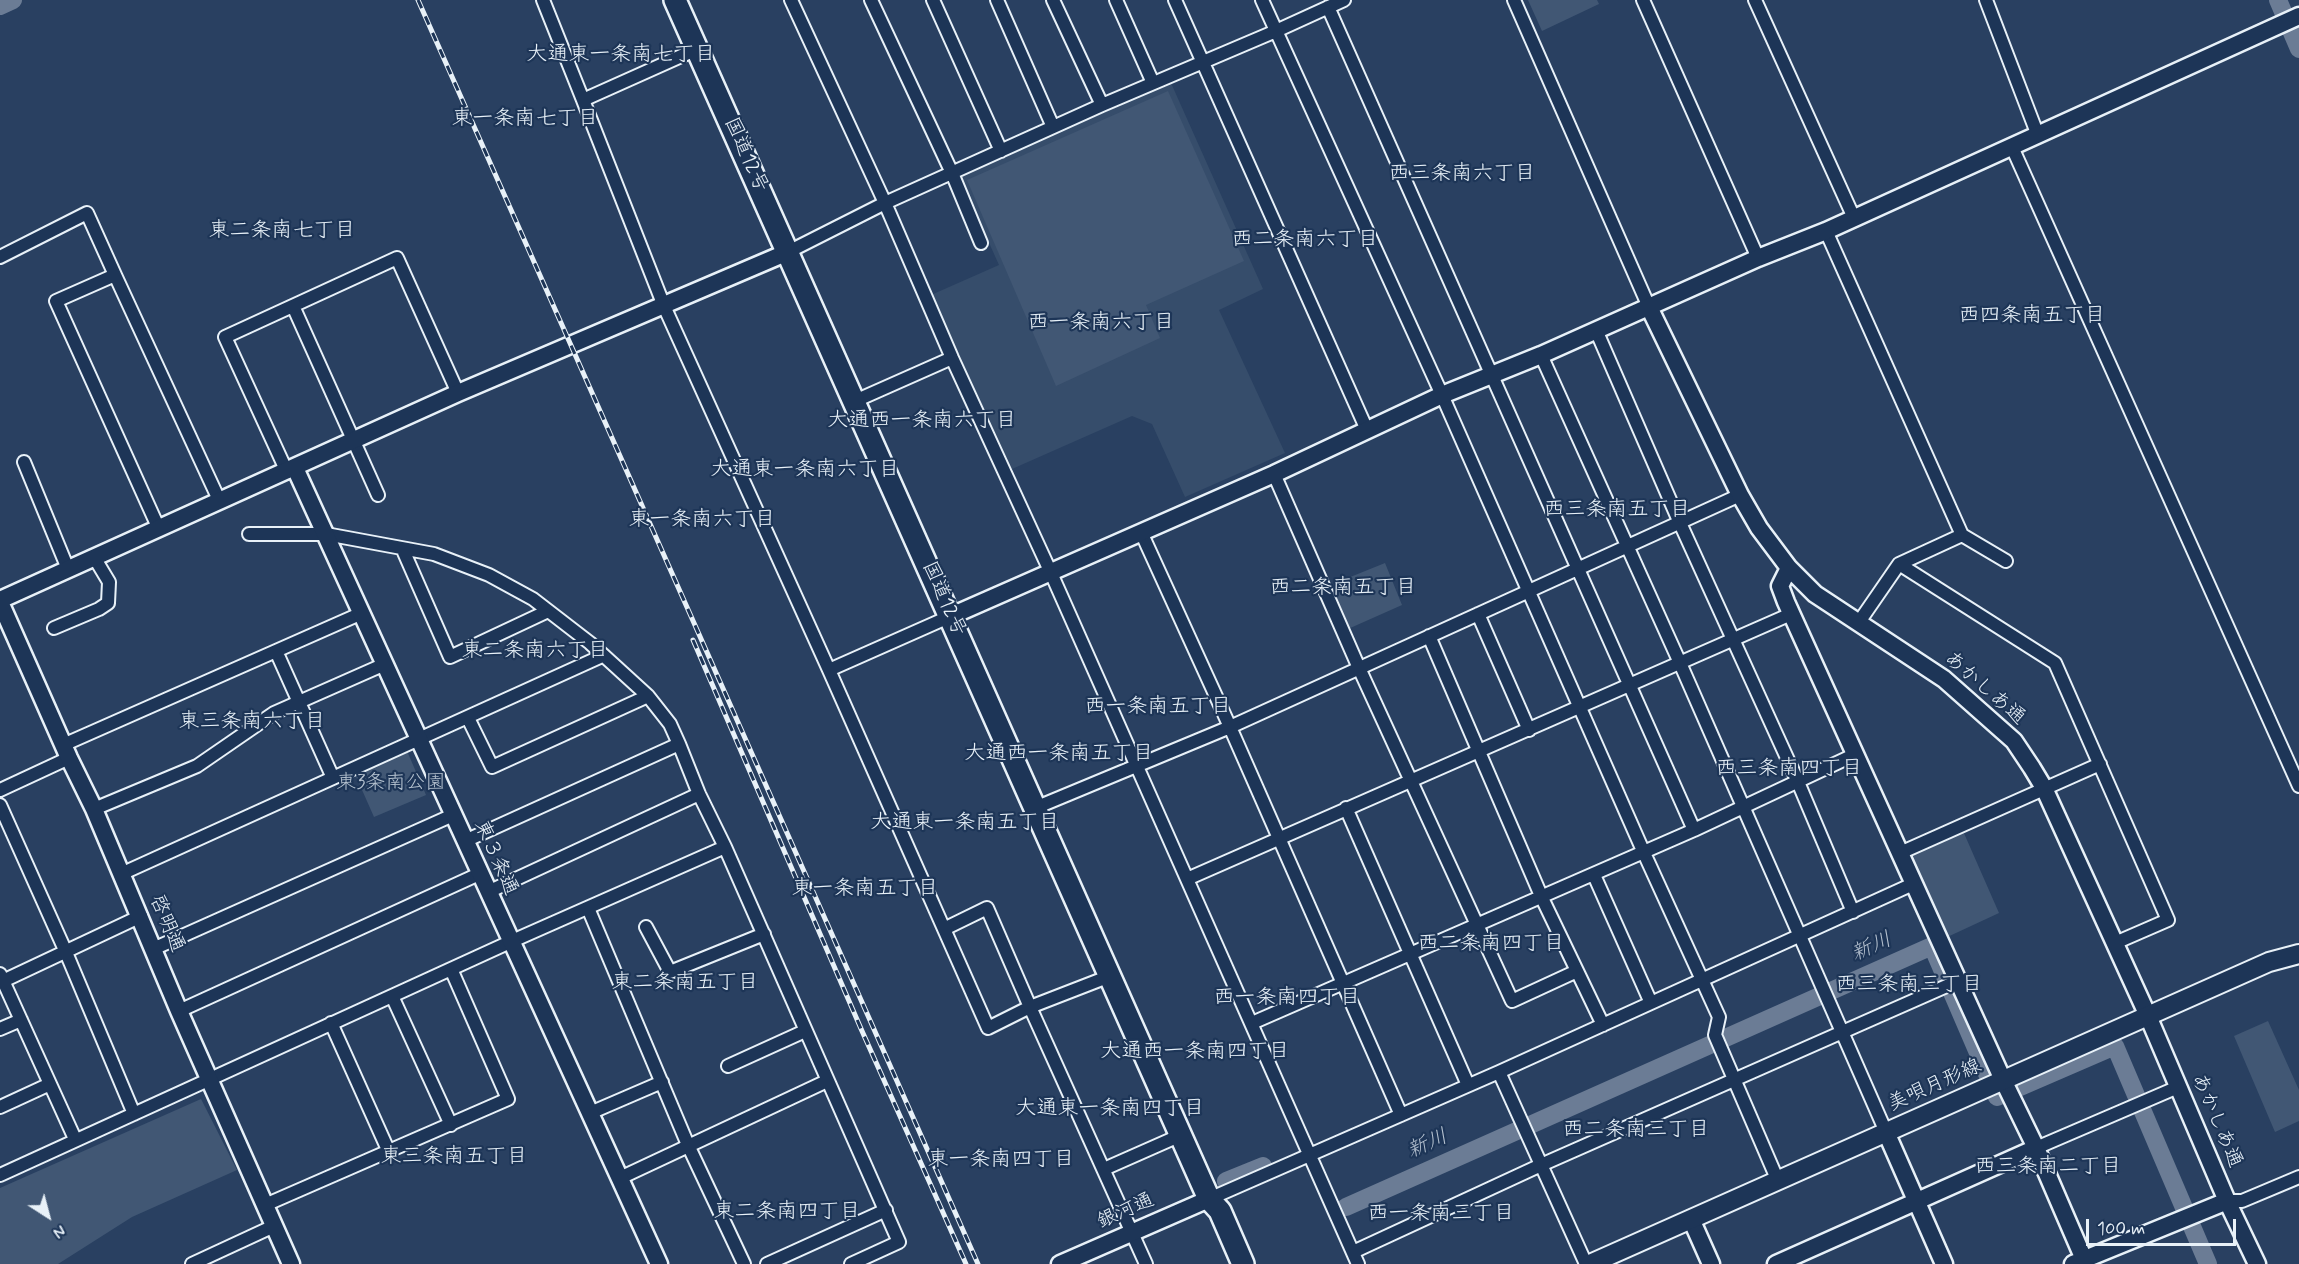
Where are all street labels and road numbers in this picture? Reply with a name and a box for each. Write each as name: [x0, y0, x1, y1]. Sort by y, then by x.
street label: 国道12号: [718, 114, 772, 196]
street label: 国道12号: [916, 558, 970, 640]
street label: あかしあ通: [1938, 647, 2030, 731]
street label: 東３条通: [468, 817, 522, 899]
street label: 啓明通: [143, 892, 189, 956]
street label: 美唄月形線: [1884, 1055, 1986, 1117]
street label: あかしあ通: [2185, 1070, 2247, 1172]
street label: 銀河通: [1094, 1189, 1158, 1235]

